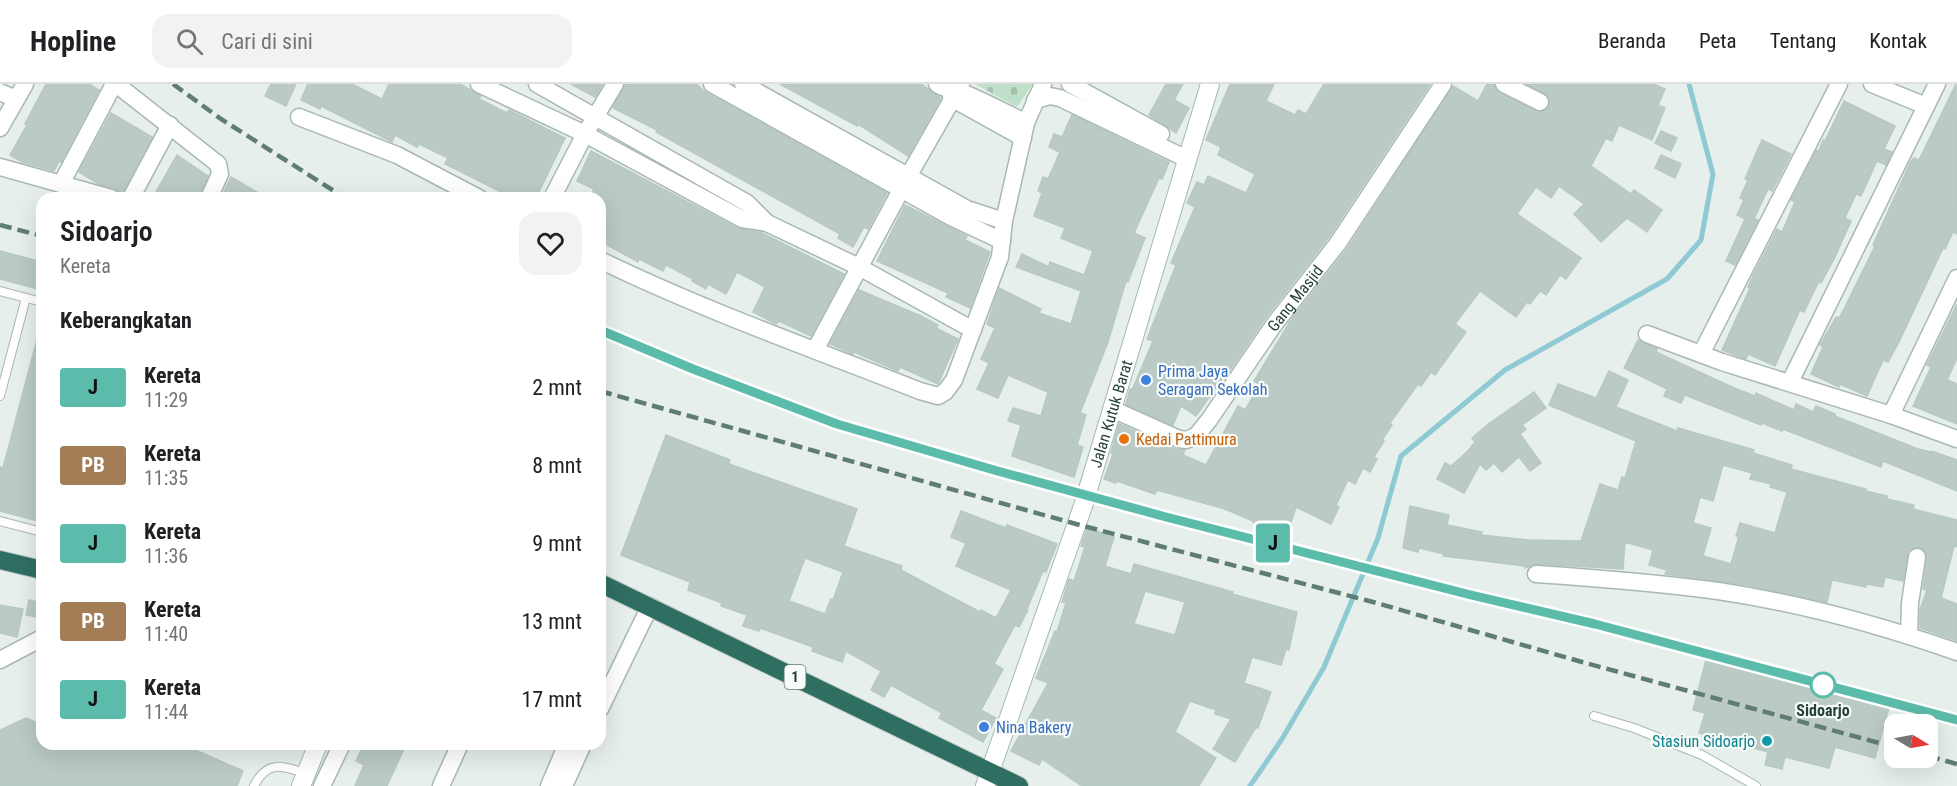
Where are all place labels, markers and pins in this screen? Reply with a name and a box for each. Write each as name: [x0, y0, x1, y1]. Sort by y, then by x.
place label: Prima Jaya Seragam Sekolah: [1158, 362, 1267, 399]
marker: Prima Jaya Seragam Sekolah: [1139, 373, 1153, 387]
place label: Kedai Pattimura: [1136, 430, 1237, 449]
marker: Kedai Pattimura: [1117, 432, 1131, 446]
marker: Sidoarjo: [1810, 672, 1836, 698]
place label: Sidoarjo: [1796, 701, 1850, 720]
place label: Nina Bakery: [996, 718, 1072, 737]
marker: Nina Bakery: [977, 720, 991, 734]
place label: Stasiun Sidoarjo: [1652, 732, 1755, 751]
marker: Stasiun Sidoarjo: [1760, 734, 1774, 748]

